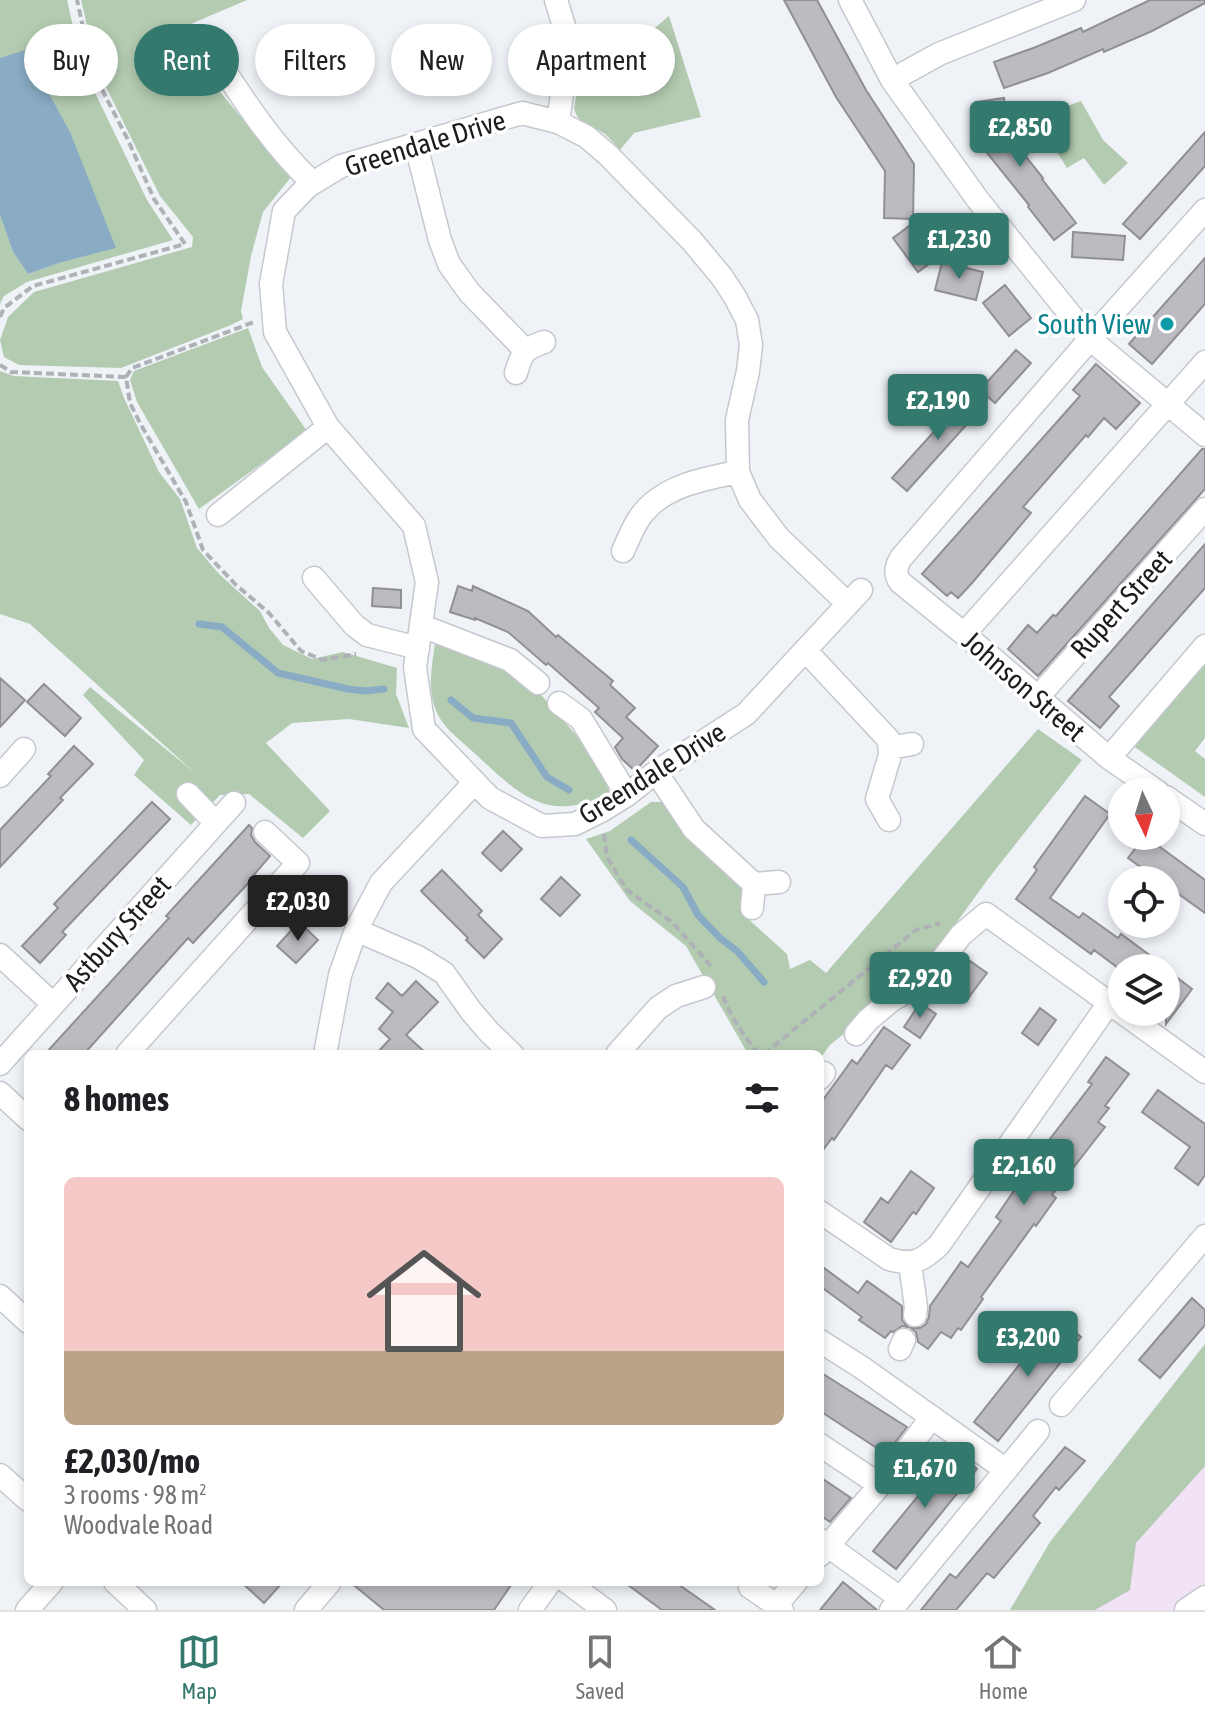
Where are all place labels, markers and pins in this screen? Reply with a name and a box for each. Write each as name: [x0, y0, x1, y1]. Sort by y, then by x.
pin: £2,850: [955, 101, 1085, 169]
pin: £1,230: [894, 213, 1024, 281]
place label: South View: [1038, 308, 1151, 340]
marker: South View: [1158, 315, 1176, 333]
pin: £2,190: [873, 374, 1003, 442]
pin: £2,030: [233, 875, 363, 943]
pin: £2,920: [855, 952, 985, 1020]
pin: £2,160: [959, 1139, 1089, 1207]
pin: £3,200: [963, 1311, 1093, 1379]
pin: £1,670: [860, 1442, 990, 1510]

